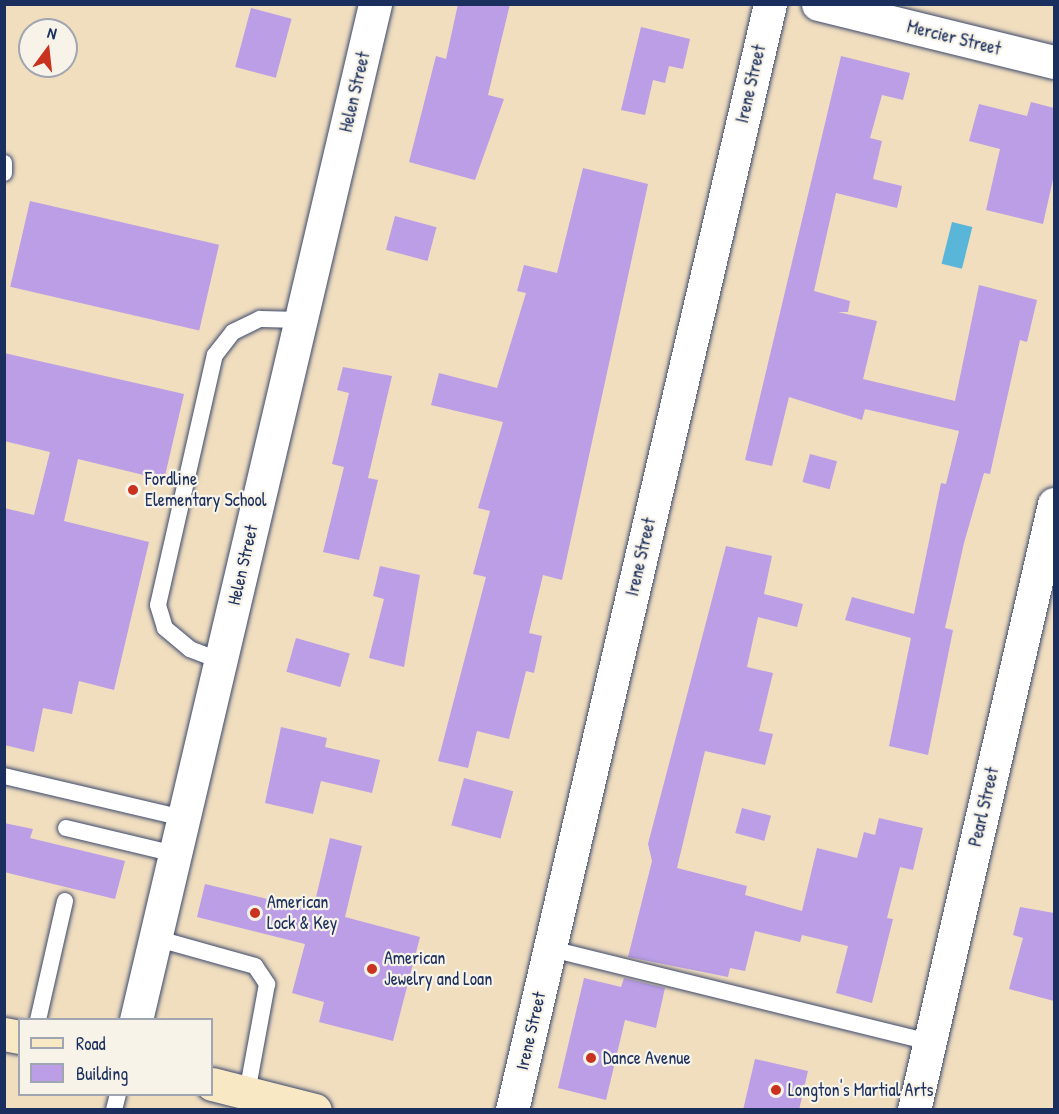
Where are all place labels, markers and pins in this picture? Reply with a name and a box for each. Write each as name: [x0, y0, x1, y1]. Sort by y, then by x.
place label: Fordline Elementary School: [145, 469, 266, 512]
marker: Fordline Elementary School: [126, 483, 140, 497]
place label: American Lock & Key: [267, 892, 337, 934]
marker: American Lock & Key: [248, 906, 262, 920]
place label: American Jewelry and Loan: [384, 948, 492, 990]
marker: American Jewelry and Loan: [365, 962, 379, 976]
place label: Dance Avenue: [603, 1047, 691, 1069]
marker: Dance Avenue: [584, 1051, 598, 1065]
place label: Longton's Martial Arts: [788, 1079, 933, 1101]
marker: Longton's Martial Arts: [769, 1083, 783, 1097]

